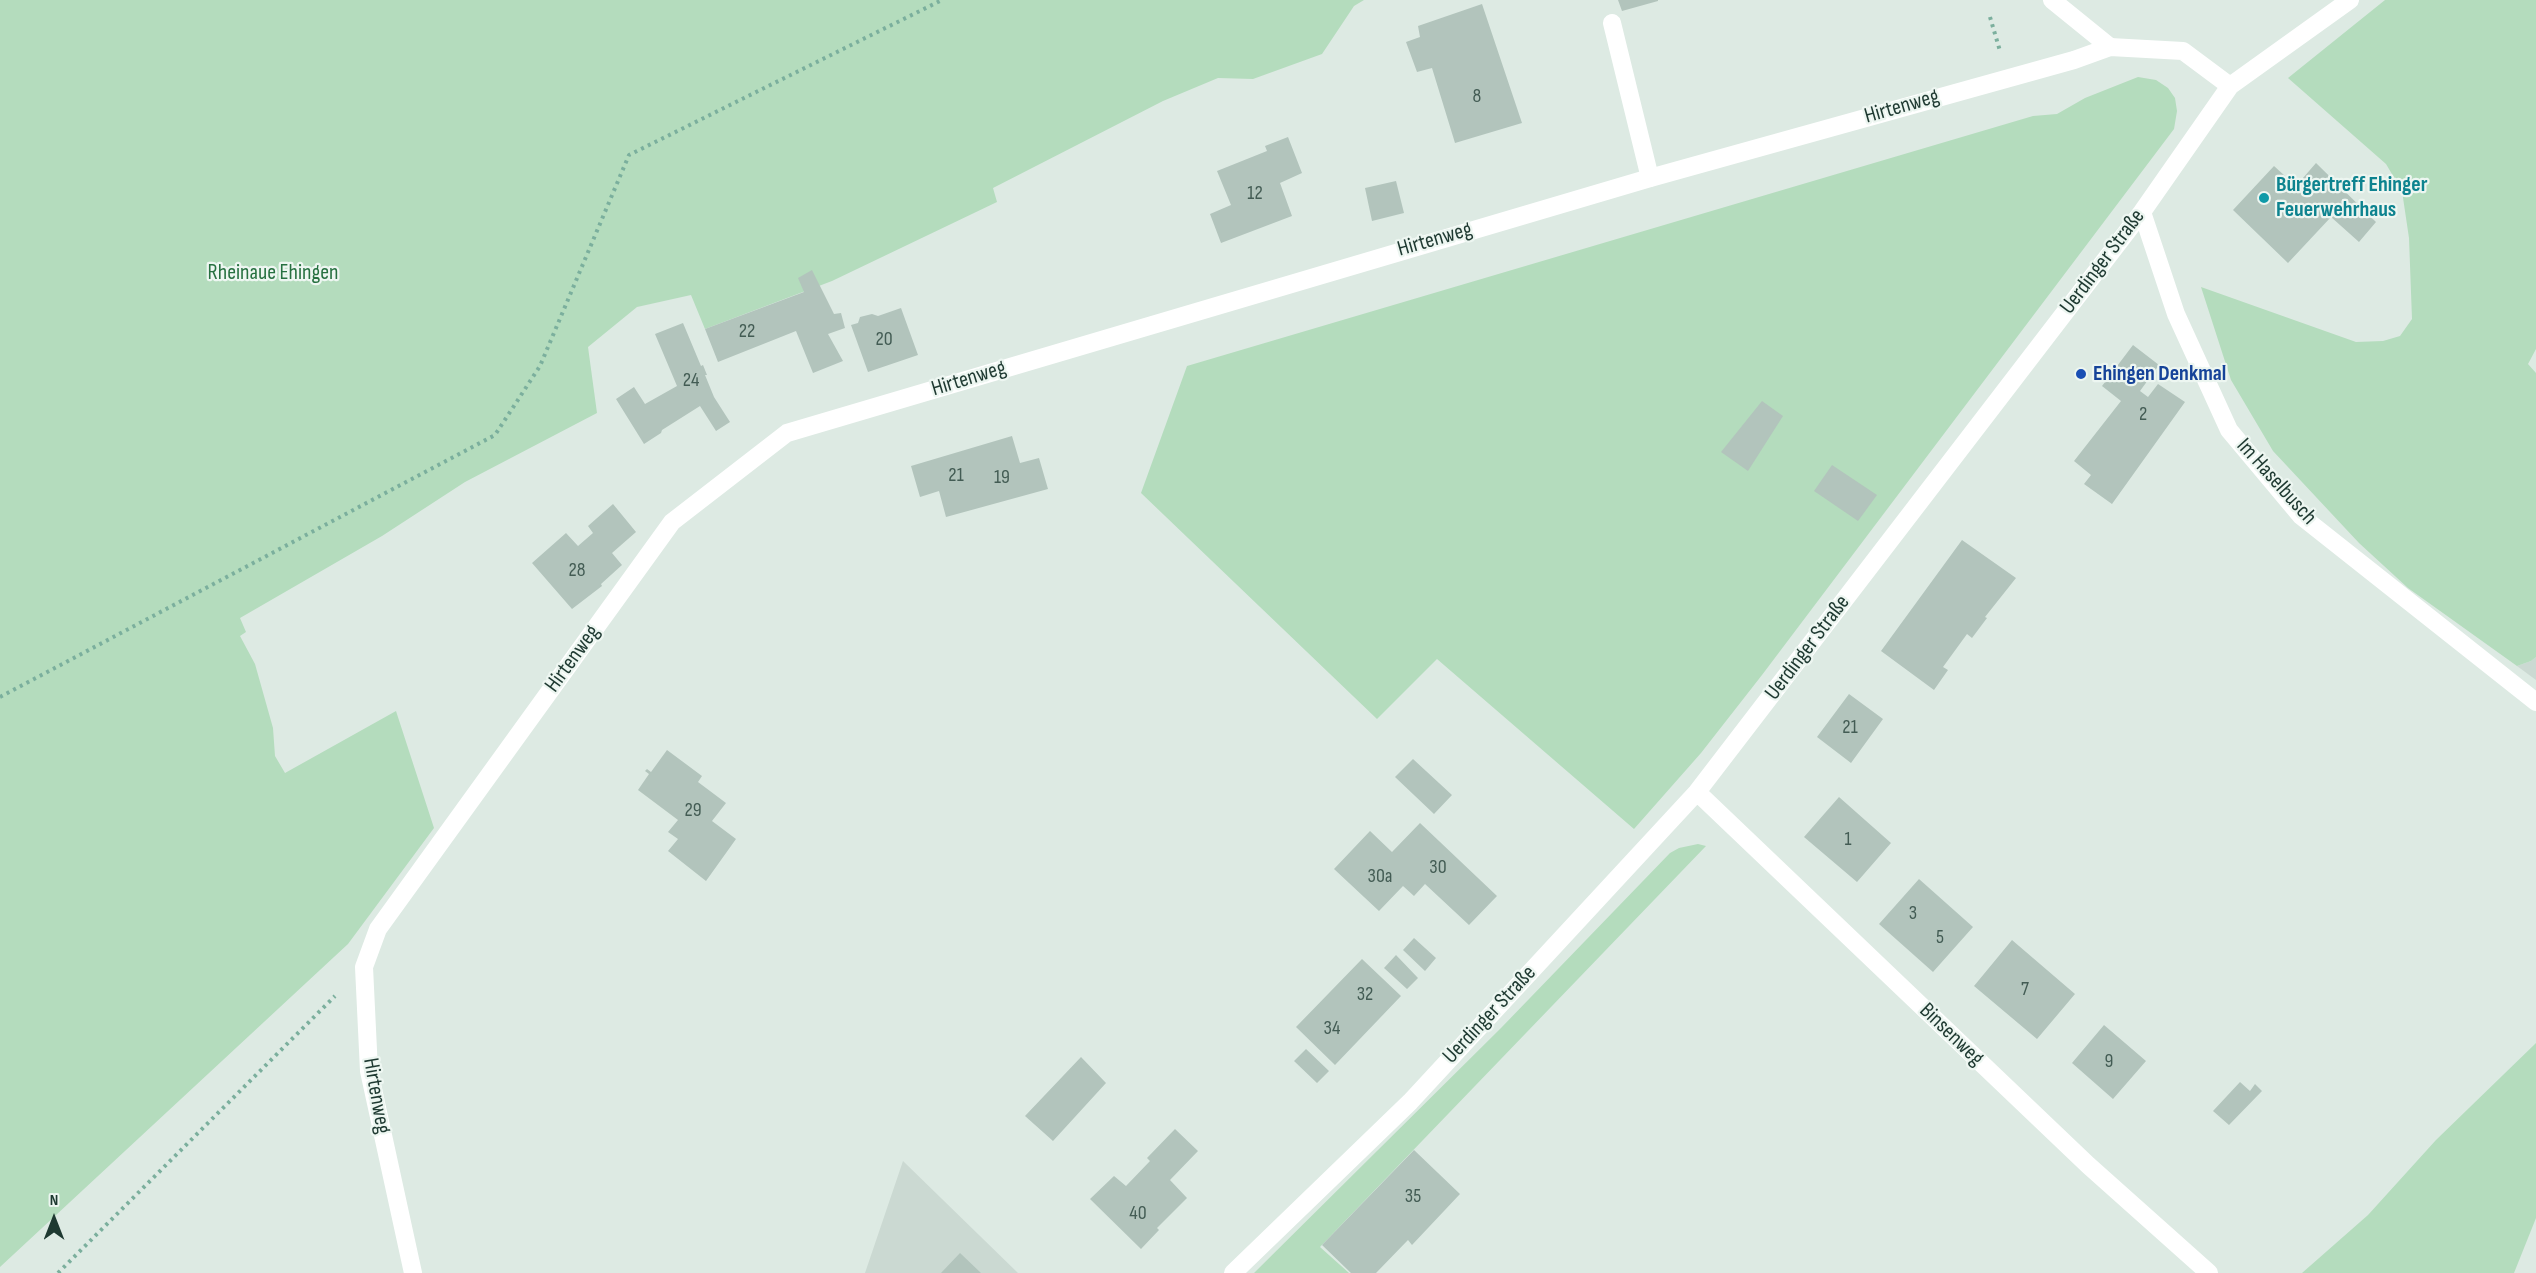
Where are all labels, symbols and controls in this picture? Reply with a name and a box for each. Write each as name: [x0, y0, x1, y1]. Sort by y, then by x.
street label: Hirtenweg: [1862, 84, 1942, 130]
house number: 8: [1473, 85, 1481, 109]
place label: Bürgertreff Ehinger Feuerwehrhaus: [2276, 172, 2427, 224]
house number: 12: [1247, 182, 1263, 206]
marker: Bürgertreff Ehinger Feuerwehrhaus: [2257, 191, 2271, 205]
street label: Uerdinger Straße: [2055, 204, 2151, 320]
street label: Hirtenweg: [1395, 217, 1475, 263]
park label: Rheinaue Ehingen: [208, 260, 338, 286]
house number: 22: [739, 320, 755, 344]
house number: 20: [875, 328, 893, 352]
street label: Hirtenweg: [929, 355, 1009, 403]
place label: Ehingen Denkmal: [2093, 361, 2226, 387]
marker: Ehingen Denkmal: [2074, 367, 2088, 381]
house number: 24: [683, 369, 699, 393]
house number: 2: [2139, 403, 2147, 427]
street label: Im Haselbusch: [2230, 433, 2322, 531]
house number: 21: [948, 464, 964, 488]
house number: 19: [994, 466, 1010, 490]
house number: 28: [569, 559, 585, 583]
street label: Uerdinger Straße: [1760, 590, 1856, 706]
street label: Hirtenweg: [540, 620, 606, 698]
house number: 21: [1842, 716, 1858, 740]
house number: 29: [684, 799, 702, 823]
house number: 1: [1845, 828, 1851, 852]
house number: 30: [1429, 856, 1447, 880]
house number: 30a: [1368, 865, 1392, 889]
house number: 3: [1909, 902, 1917, 926]
house number: 5: [1936, 926, 1944, 950]
street label: Uerdinger Straße: [1438, 961, 1542, 1069]
house number: 7: [2021, 978, 2029, 1002]
house number: 32: [1357, 983, 1373, 1007]
street label: Binsenweg: [1913, 998, 1989, 1072]
house number: 34: [1324, 1017, 1340, 1041]
house number: 9: [2105, 1050, 2113, 1074]
street label: Hirtenweg: [356, 1056, 396, 1136]
house number: 35: [1405, 1185, 1421, 1209]
north arrow: [24, 1189, 84, 1249]
text: N: [50, 1191, 58, 1210]
house number: 40: [1129, 1202, 1147, 1226]

